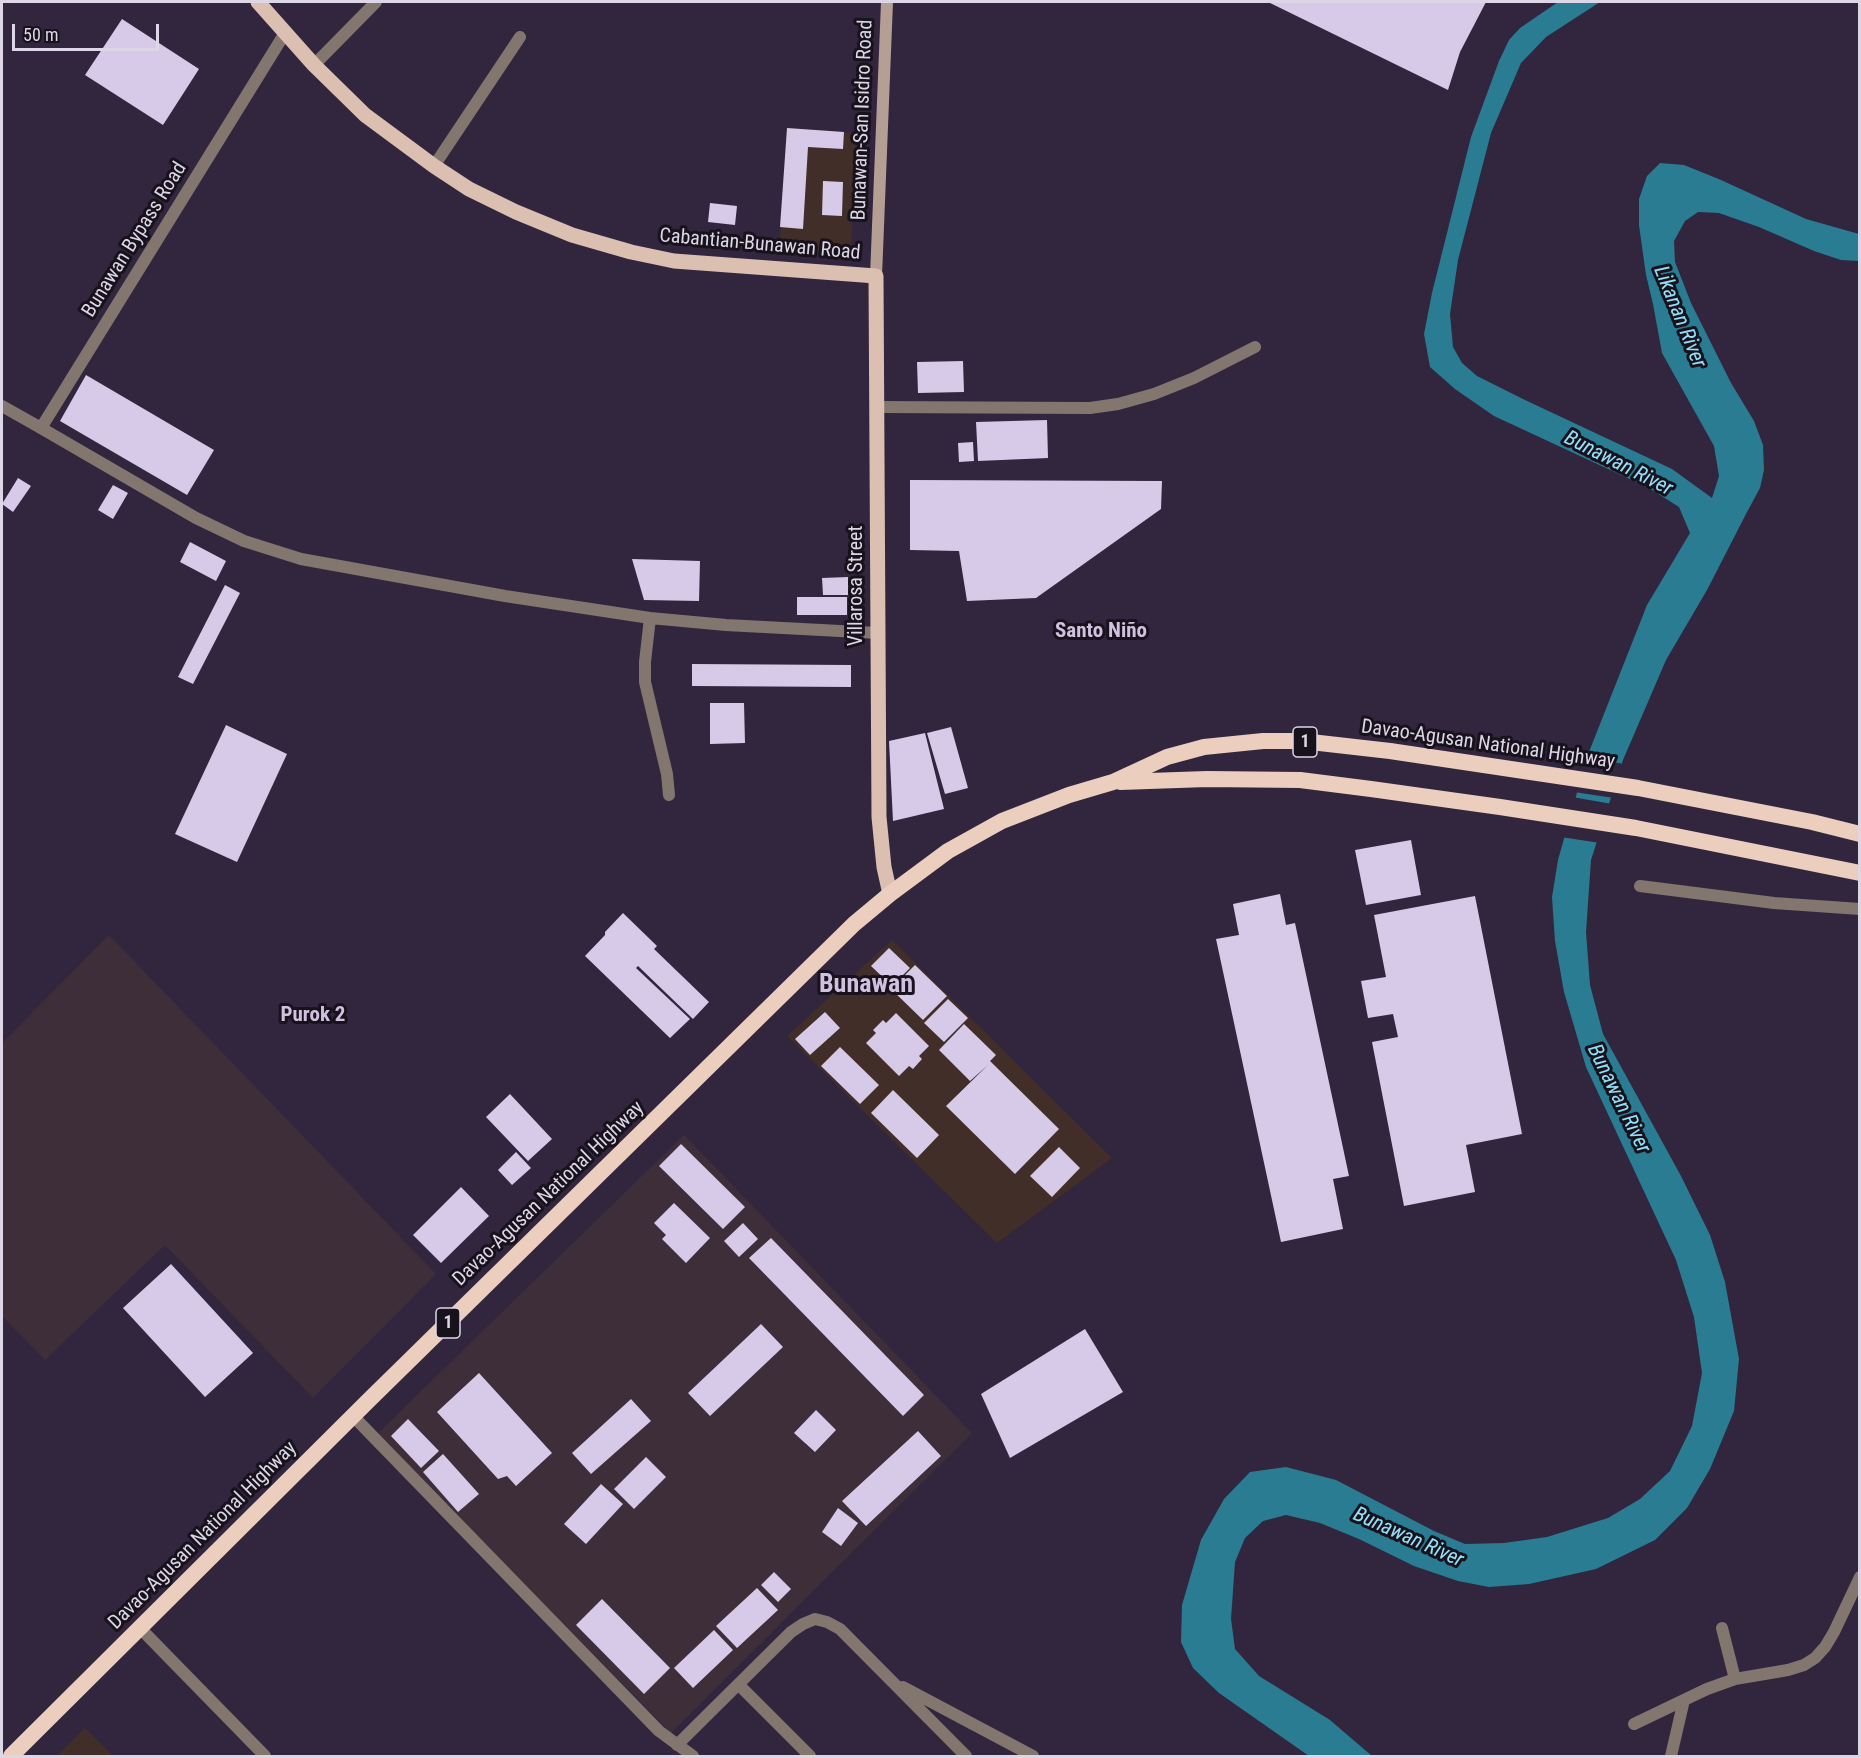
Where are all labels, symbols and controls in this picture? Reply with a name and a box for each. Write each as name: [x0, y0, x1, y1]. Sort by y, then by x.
scale bar: [15, 12, 162, 50]
street label: Bunawan-San Isidro Road: [848, 19, 878, 221]
text: 50 m: [23, 24, 58, 45]
street label: Bunawan Bypass Road: [78, 158, 192, 322]
street label: Cabantian-Bunawan Road: [659, 224, 861, 266]
water label: Likanan River: [1647, 262, 1711, 372]
water label: Bunawan River: [1560, 426, 1676, 502]
street label: Villarosa Street: [845, 526, 869, 646]
district label: Santo Niño: [1055, 619, 1147, 645]
street label: Davao-Agusan National Highway: [1360, 715, 1616, 775]
road number: 1: [1293, 727, 1317, 757]
district label: Bunawan: [819, 969, 913, 1001]
district label: Purok 2: [281, 1003, 345, 1029]
water label: Bunawan River: [1581, 1040, 1655, 1158]
street label: Davao-Agusan National Highway: [449, 1096, 649, 1292]
road number: 1: [436, 1308, 460, 1338]
street label: Davao-Agusan National Highway: [104, 1437, 302, 1635]
water label: Bunawan River: [1349, 1502, 1467, 1574]

